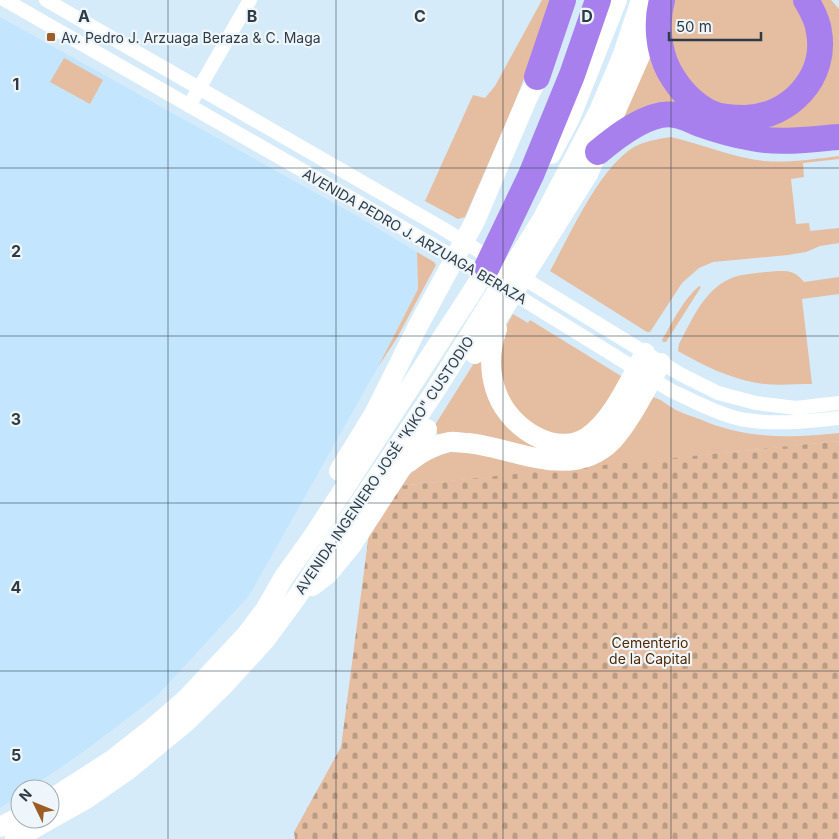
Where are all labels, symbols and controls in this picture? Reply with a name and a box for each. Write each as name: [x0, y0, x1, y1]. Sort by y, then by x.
text: A: [78, 6, 90, 26]
text: B: [247, 6, 257, 26]
text: C: [414, 6, 426, 26]
text: D: [581, 6, 593, 26]
scale bar: [669, 10, 762, 42]
text: 50 m: [676, 17, 712, 36]
place label: Av. Pedro J. Arzuaga Beraza & C. Maga: [61, 29, 321, 46]
marker: Av. Pedro J. Arzuaga Beraza & C. Maga: [45, 31, 57, 43]
text: 1: [13, 74, 19, 94]
street label: AVENIDA PEDRO J. ARZUAGA BERAZA: [300, 165, 530, 308]
text: 2: [11, 241, 21, 261]
street label: AVENIDA INGENIERO JOSÉ "KIKO" CUSTODIO: [291, 333, 477, 597]
text: 3: [11, 409, 21, 429]
text: 4: [11, 577, 22, 597]
park label: Cementerio de la Capital: [609, 634, 691, 667]
text: 5: [11, 745, 21, 765]
north arrow: [10, 779, 60, 829]
text: N: [15, 785, 35, 804]

